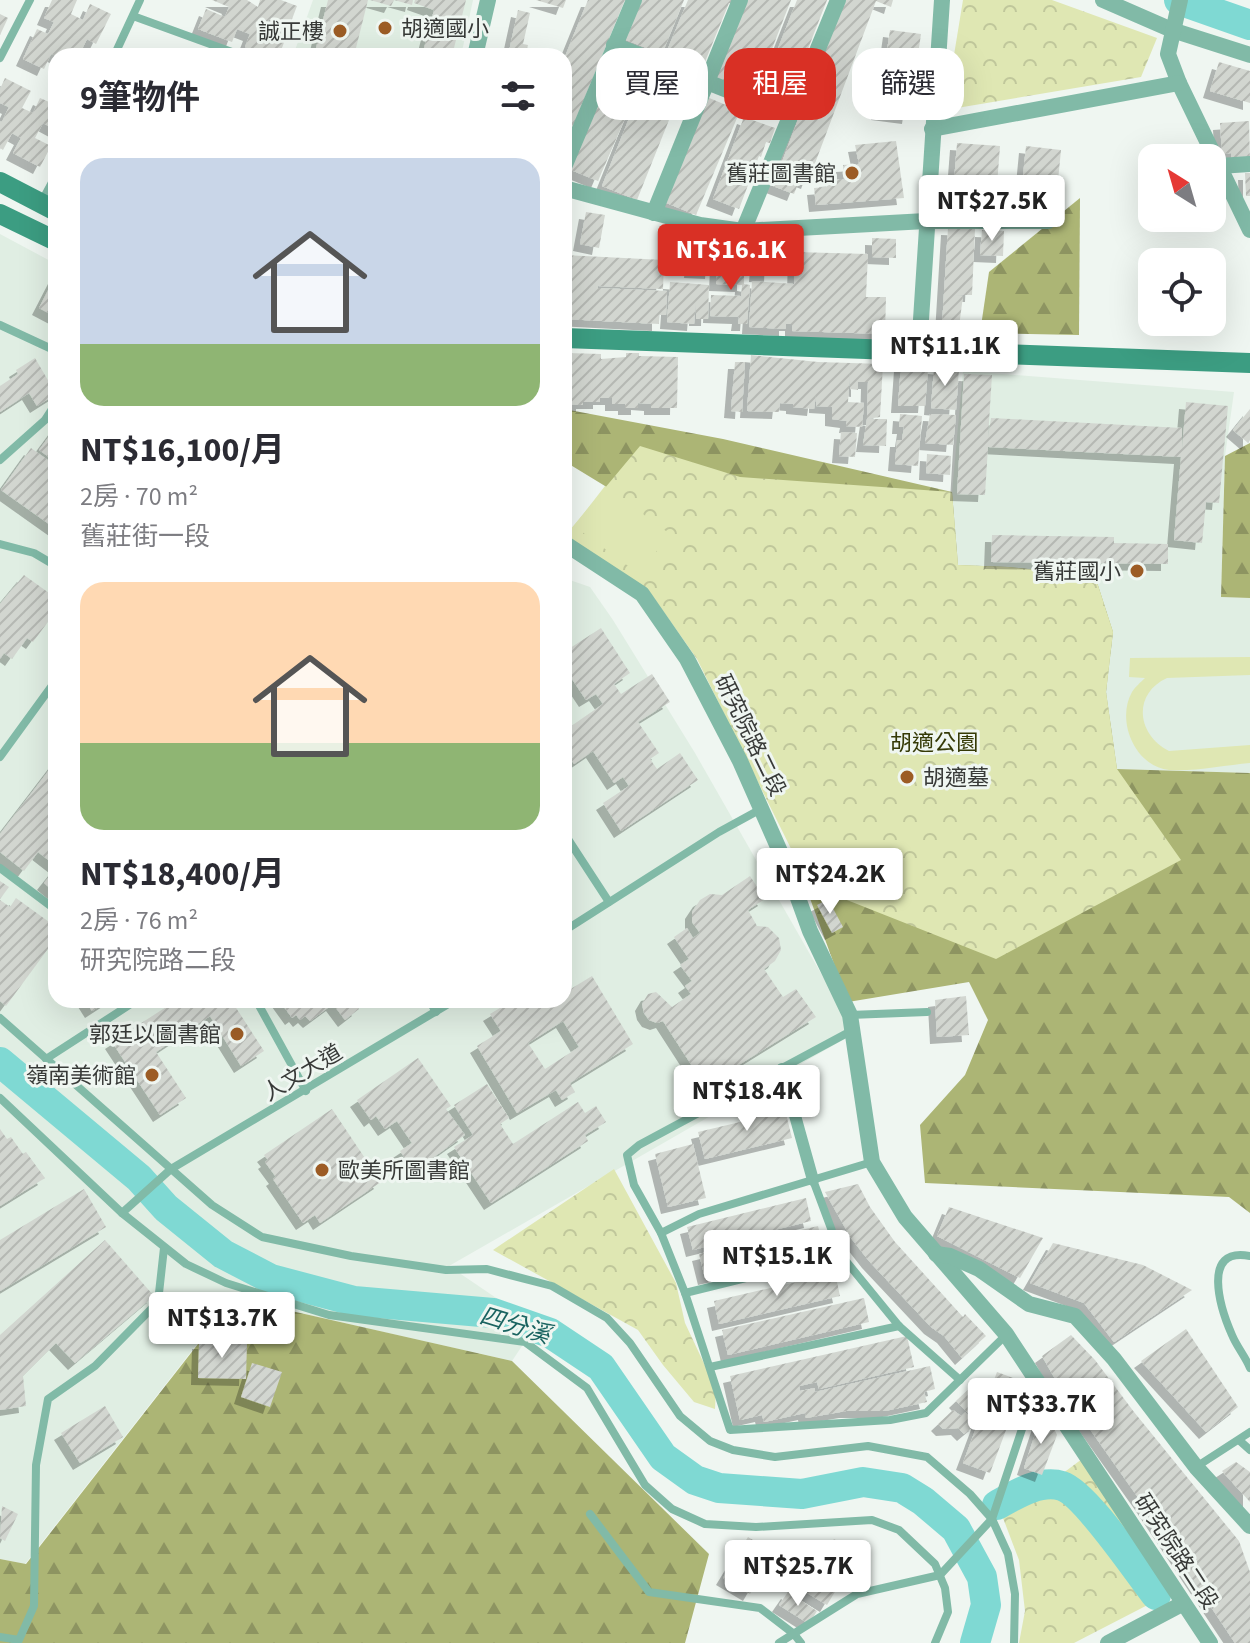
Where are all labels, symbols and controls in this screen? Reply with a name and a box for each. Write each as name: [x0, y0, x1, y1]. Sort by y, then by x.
place label: 胡適國小: [401, 13, 489, 45]
place label: 誠正樓: [258, 16, 324, 48]
marker: 胡適國小: [376, 19, 394, 37]
marker: 誠正樓: [331, 22, 349, 40]
chip: 買屋: [596, 48, 708, 120]
chip: 租屋: [724, 48, 836, 120]
chip: 篩選: [852, 48, 964, 120]
text: 9筆物件: [80, 74, 200, 123]
icon: filters: [496, 74, 540, 118]
north arrow: [1138, 144, 1226, 232]
map controls: [1138, 144, 1226, 336]
place label: 舊莊圖書館: [726, 158, 836, 190]
marker: 舊莊圖書館: [843, 164, 861, 182]
pin: NT$27.5K: [909, 175, 1075, 243]
text: NT$27.5K: [937, 182, 1047, 219]
icon: home: [238, 210, 382, 354]
pin: NT$16.1K: [648, 224, 814, 292]
text: NT$16.1K: [676, 231, 786, 268]
button: locate: [1138, 248, 1226, 336]
pin: NT$11.1K: [862, 320, 1028, 388]
text: NT$11.1K: [890, 327, 1000, 364]
text: NT$16,100/月: [80, 426, 285, 475]
text: 2房 · 70 m²: [80, 478, 198, 515]
text: 舊莊街一段: [80, 518, 210, 555]
place label: 舊莊國小: [1033, 556, 1121, 588]
marker: 舊莊國小: [1128, 562, 1146, 580]
icon: home: [238, 634, 382, 778]
street label: 研究院路二段: [707, 669, 793, 802]
park label: 胡適公園: [890, 727, 978, 759]
place label: 胡適墓: [923, 762, 989, 794]
marker: 胡適墓: [898, 768, 916, 786]
pin: NT$24.2K: [747, 848, 913, 916]
text: NT$18,400/月: [80, 850, 285, 899]
text: NT$24.2K: [775, 855, 885, 892]
text: 2房 · 76 m²: [80, 902, 198, 939]
text: 研究院路二段: [80, 942, 236, 979]
place label: 郭廷以圖書館: [89, 1019, 221, 1051]
marker: 郭廷以圖書館: [228, 1025, 246, 1043]
street label: 人文大道: [257, 1036, 348, 1109]
place label: 嶺南美術館: [26, 1060, 136, 1092]
pin: NT$18.4K: [664, 1065, 830, 1133]
marker: 嶺南美術館: [143, 1066, 161, 1084]
text: NT$18.4K: [692, 1072, 802, 1109]
place label: 歐美所圖書館: [338, 1155, 470, 1187]
marker: 歐美所圖書館: [313, 1161, 331, 1179]
pin: NT$15.1K: [694, 1230, 860, 1298]
text: NT$15.1K: [722, 1237, 832, 1274]
pin: NT$13.7K: [139, 1292, 305, 1360]
water label: 四分溪: [475, 1298, 557, 1354]
text: NT$13.7K: [167, 1299, 277, 1336]
pin: NT$33.7K: [958, 1378, 1124, 1446]
text: NT$33.7K: [986, 1385, 1096, 1422]
street label: 研究院路二段: [1127, 1487, 1226, 1616]
pin: NT$25.7K: [715, 1540, 881, 1608]
text: NT$25.7K: [743, 1547, 853, 1584]

